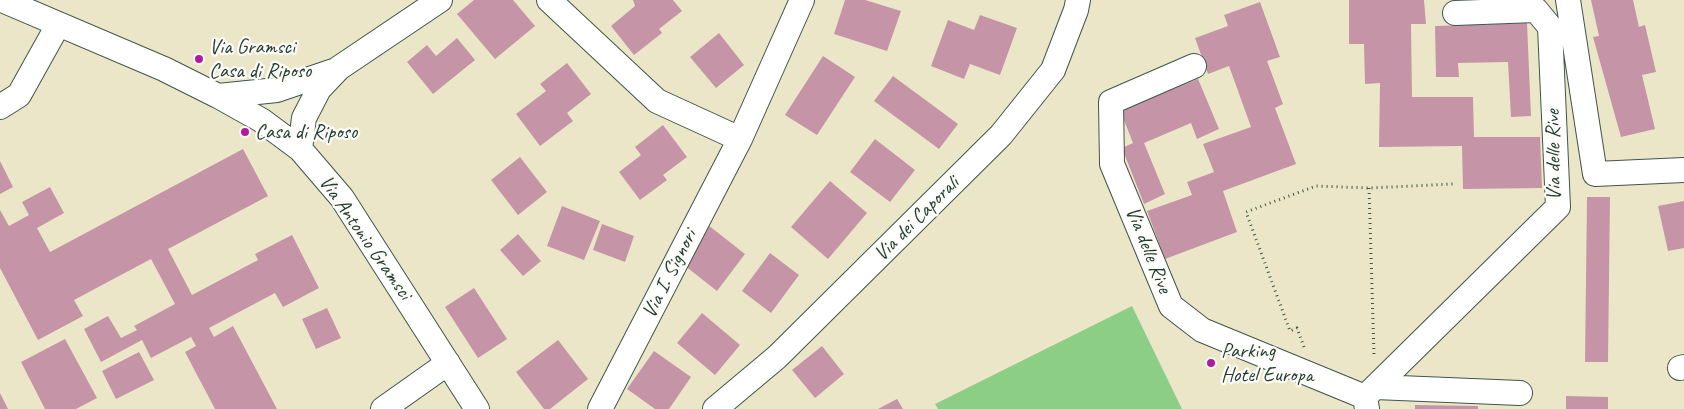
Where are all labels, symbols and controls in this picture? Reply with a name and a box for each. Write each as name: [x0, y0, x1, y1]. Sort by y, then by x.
place label: Via Gramsci Casa di Riposo: [209, 34, 311, 84]
marker: Via Gramsci Casa di Riposo: [193, 53, 205, 65]
street label: Via delle Rive: [1541, 109, 1567, 201]
place label: Casa di Riposo: [255, 119, 357, 145]
marker: Casa di Riposo: [239, 126, 251, 138]
street label: Via Antonio Gramsci: [313, 171, 417, 305]
street label: Via dei Caporali: [869, 171, 965, 267]
street label: Via delle Rive: [1119, 203, 1177, 297]
street label: Via I. Signori: [637, 226, 703, 322]
place label: Parking Hotel Europa: [1221, 338, 1313, 388]
marker: Parking Hotel Europa: [1205, 357, 1217, 369]

